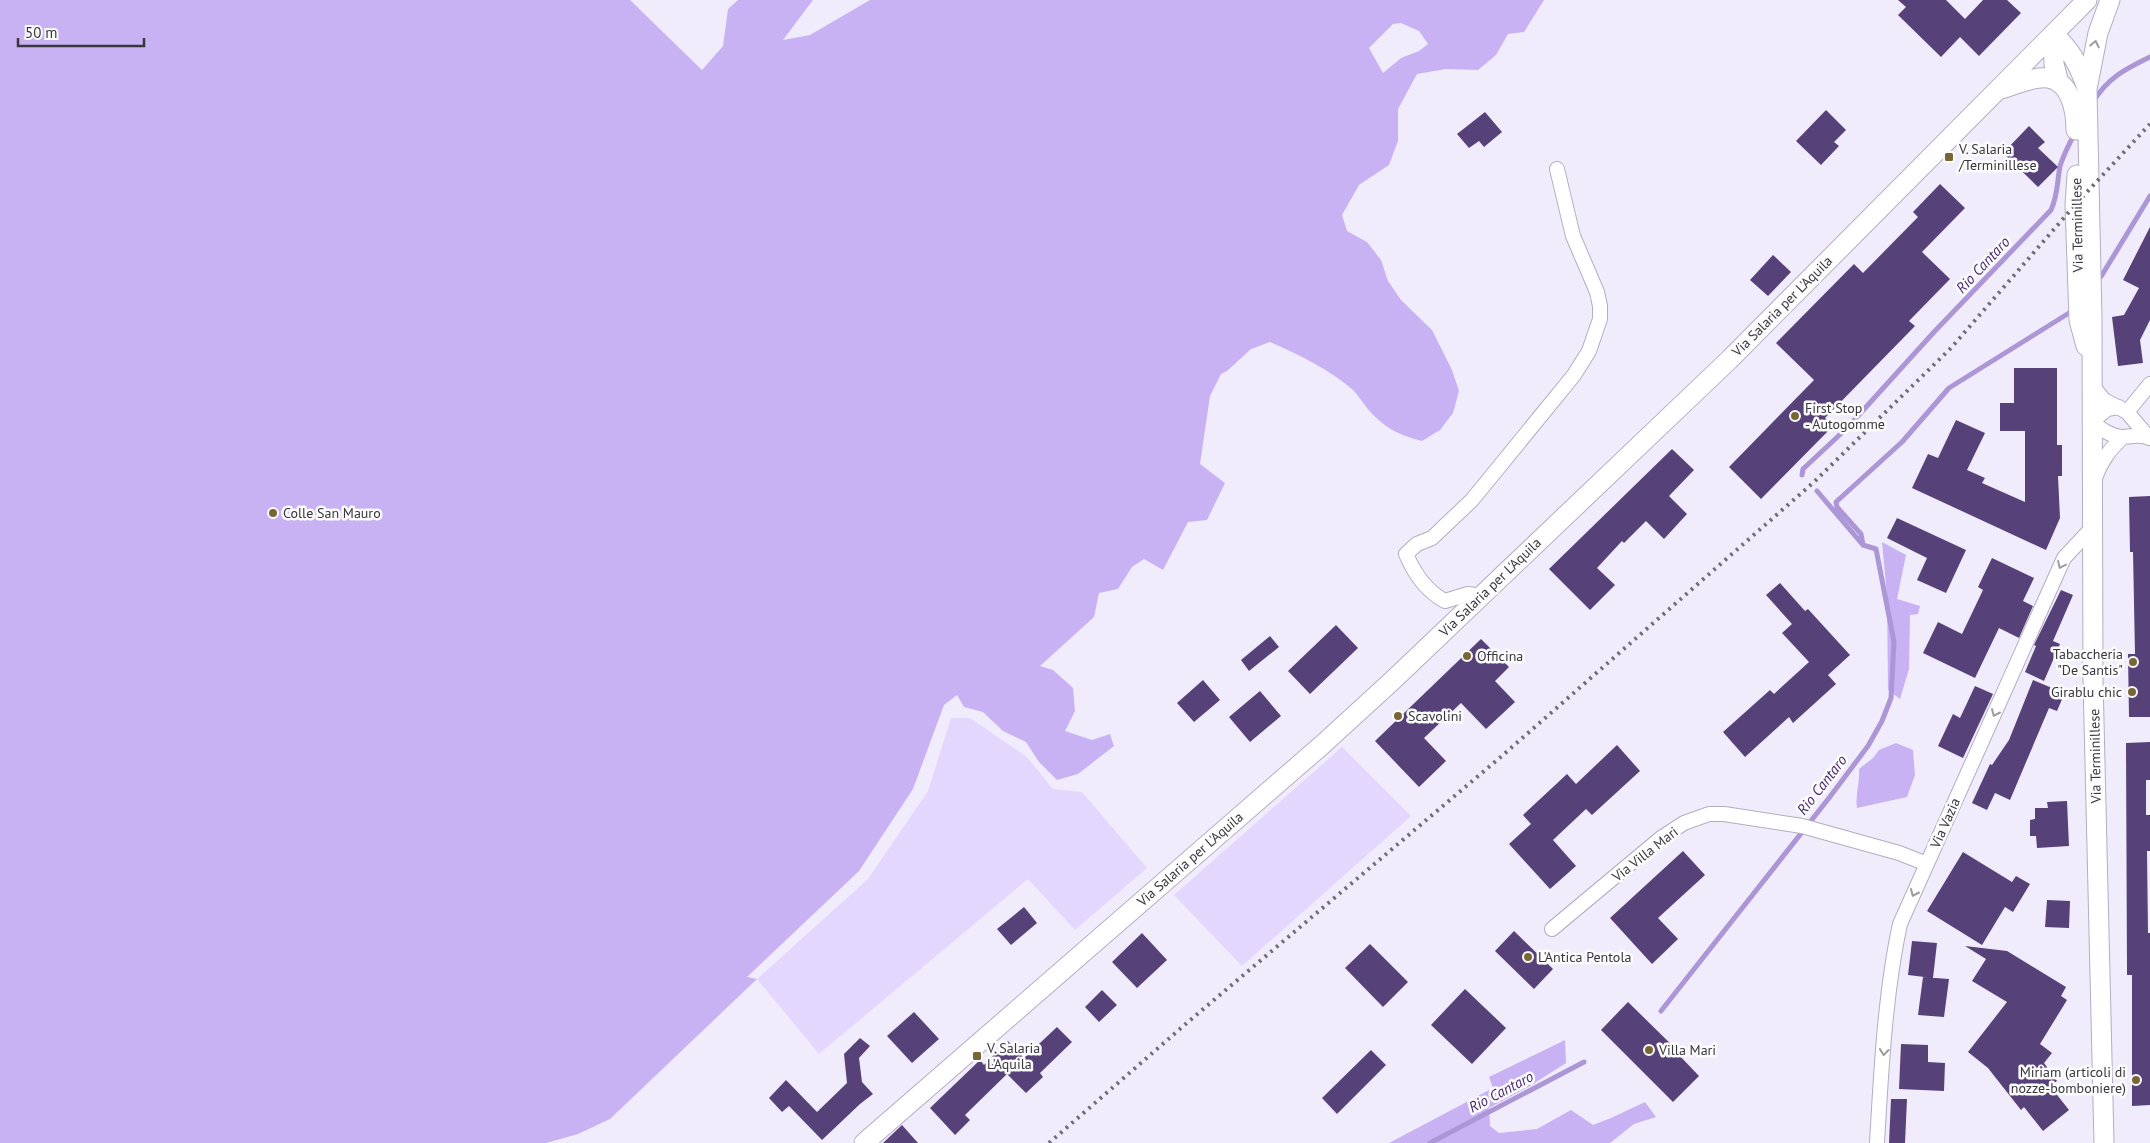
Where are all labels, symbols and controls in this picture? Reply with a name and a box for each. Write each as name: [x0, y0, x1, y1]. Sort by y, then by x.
scale bar: [18, 15, 144, 47]
text: 50 m: [25, 23, 58, 42]
one-way arrow: [2089, 39, 2100, 48]
place label: V. Salaria /Terminillese: [1958, 140, 2037, 174]
marker: V. Salaria /Terminillese: [1943, 151, 1955, 163]
street label: Via Terminillese: [2067, 178, 2087, 273]
water label: Rio Cantaro: [1952, 232, 2014, 297]
street label: Via Salaria per L'Aquila: [1727, 252, 1836, 361]
place label: First Stop - Autogomme: [1805, 399, 1885, 433]
marker: First Stop - Autogomme: [1789, 410, 1801, 422]
place label: Colle San Mauro: [283, 504, 381, 522]
marker: Colle San Mauro: [267, 507, 279, 519]
street label: Via Salaria per L'Aquila: [1435, 534, 1545, 641]
one-way arrow: [2057, 560, 2067, 569]
place label: Tabaccheria "De Santis": [2053, 645, 2123, 679]
place label: Officina: [1477, 647, 1523, 665]
marker: Officina: [1461, 650, 1473, 662]
marker: Tabaccheria "De Santis": [2127, 656, 2139, 668]
place label: Girablu chic: [2051, 683, 2122, 701]
marker: Girablu chic: [2126, 686, 2138, 698]
place label: Scavolini: [1408, 707, 1462, 725]
one-way arrow: [1990, 708, 2001, 717]
street label: Via Terminillese: [2085, 709, 2105, 804]
marker: Scavolini: [1392, 710, 1404, 722]
water label: Rio Cantaro: [1792, 751, 1851, 818]
street label: Via Vazia: [1926, 795, 1964, 852]
street label: Via Salaria per L'Aquila: [1132, 808, 1247, 911]
street label: Via Villa Mari: [1608, 823, 1682, 886]
one-way arrow: [1910, 888, 1920, 897]
place label: L'Antica Pentola: [1538, 948, 1631, 966]
marker: L'Antica Pentola: [1522, 951, 1534, 963]
place label: V. Salaria L'Aquila: [986, 1039, 1040, 1073]
place label: Villa Mari: [1658, 1041, 1716, 1059]
marker: Villa Mari: [1643, 1044, 1655, 1056]
one-way arrow: [1879, 1048, 1890, 1056]
marker: V. Salaria L'Aquila: [971, 1050, 983, 1062]
place label: Miriam (articoli di nozze-bomboniere): [2011, 1063, 2126, 1097]
water label: Rio Cantaro: [1465, 1067, 1536, 1117]
marker: Miriam (articoli di nozze-bomboniere): [2130, 1074, 2142, 1086]

